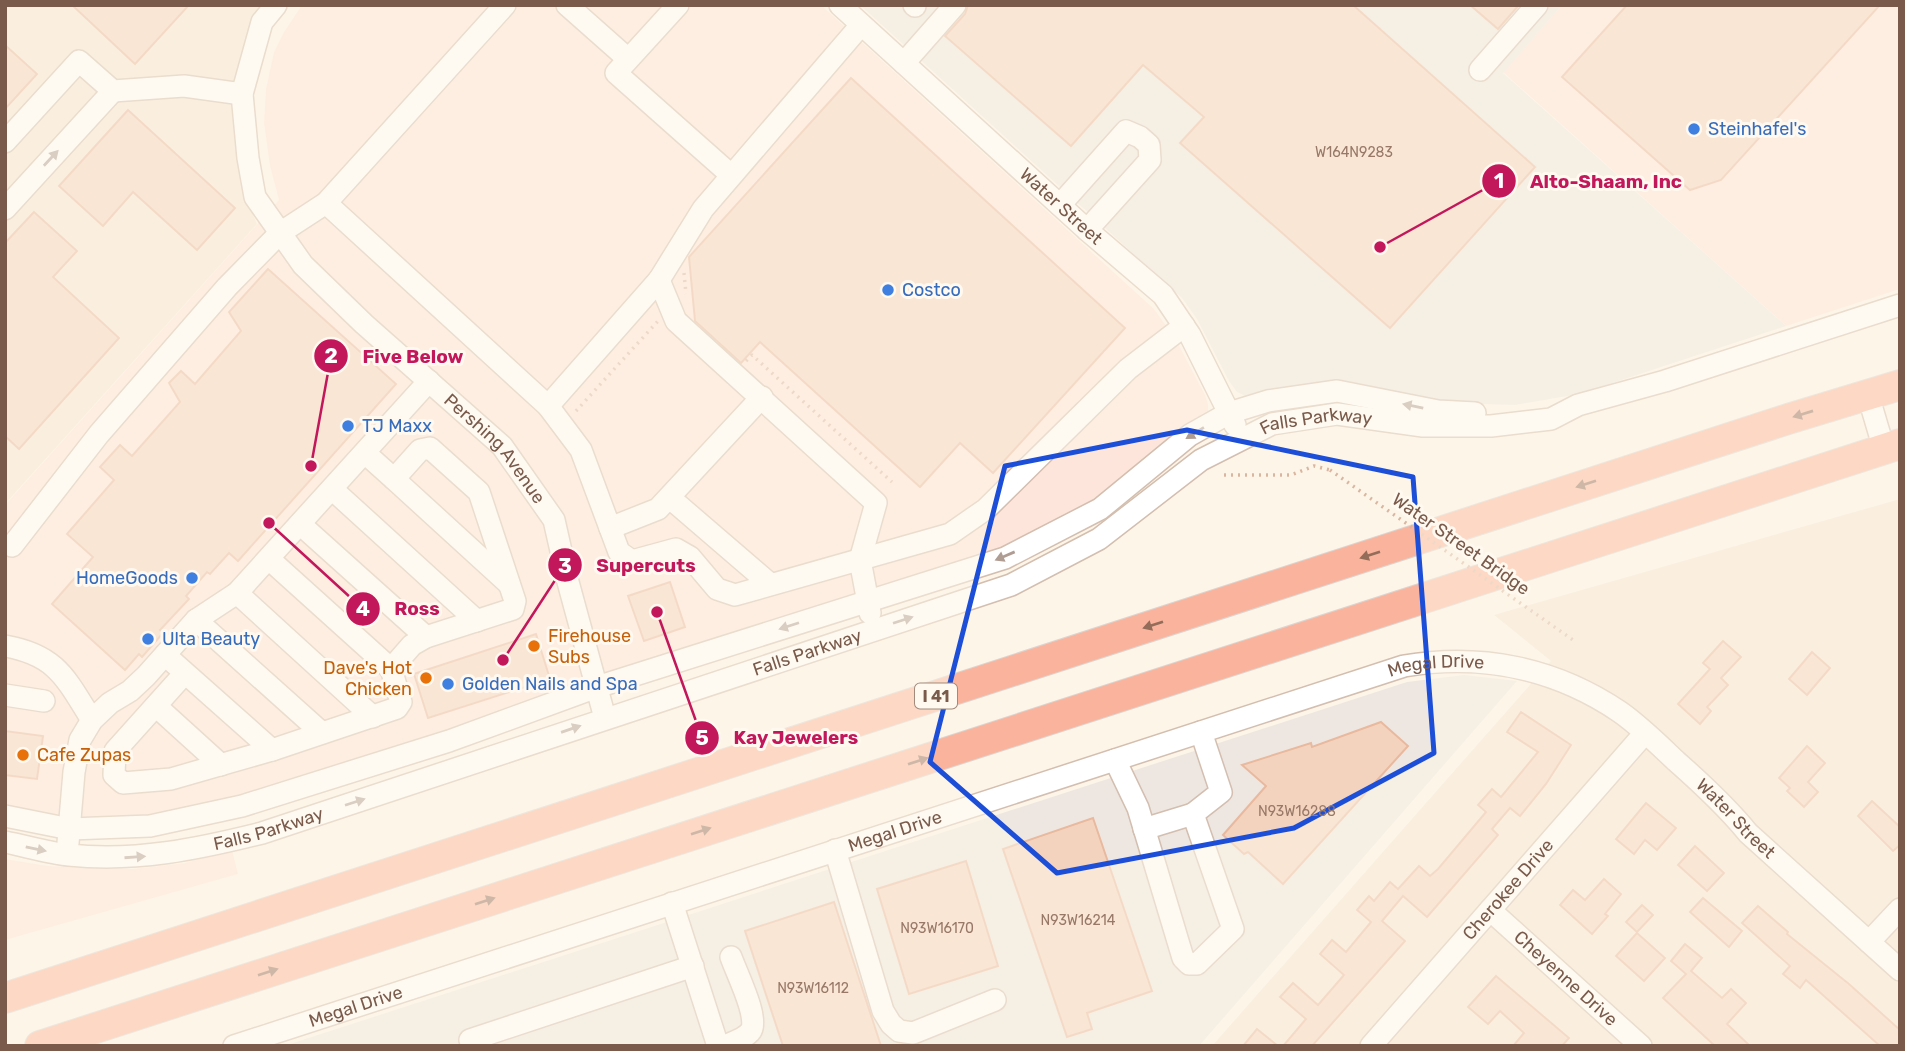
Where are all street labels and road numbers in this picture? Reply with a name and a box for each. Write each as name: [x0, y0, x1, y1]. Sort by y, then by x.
street label: Water Street: [1015, 163, 1107, 249]
street label: Pershing Avenue: [439, 389, 550, 508]
street label: Falls Parkway: [1256, 403, 1374, 439]
street label: Water Street Bridge: [1388, 488, 1534, 600]
street label: Falls Parkway: [750, 624, 865, 681]
street label: Megal Drive: [1385, 650, 1485, 682]
road number: I 41: [915, 684, 957, 708]
street label: Water Street: [1692, 774, 1780, 863]
street label: Falls Parkway: [211, 802, 326, 855]
street label: Megal Drive: [845, 806, 945, 857]
street label: Cherokee Drive: [1458, 835, 1558, 944]
street label: Cheyenne Drive: [1509, 926, 1622, 1031]
street label: Megal Drive: [306, 981, 405, 1032]

